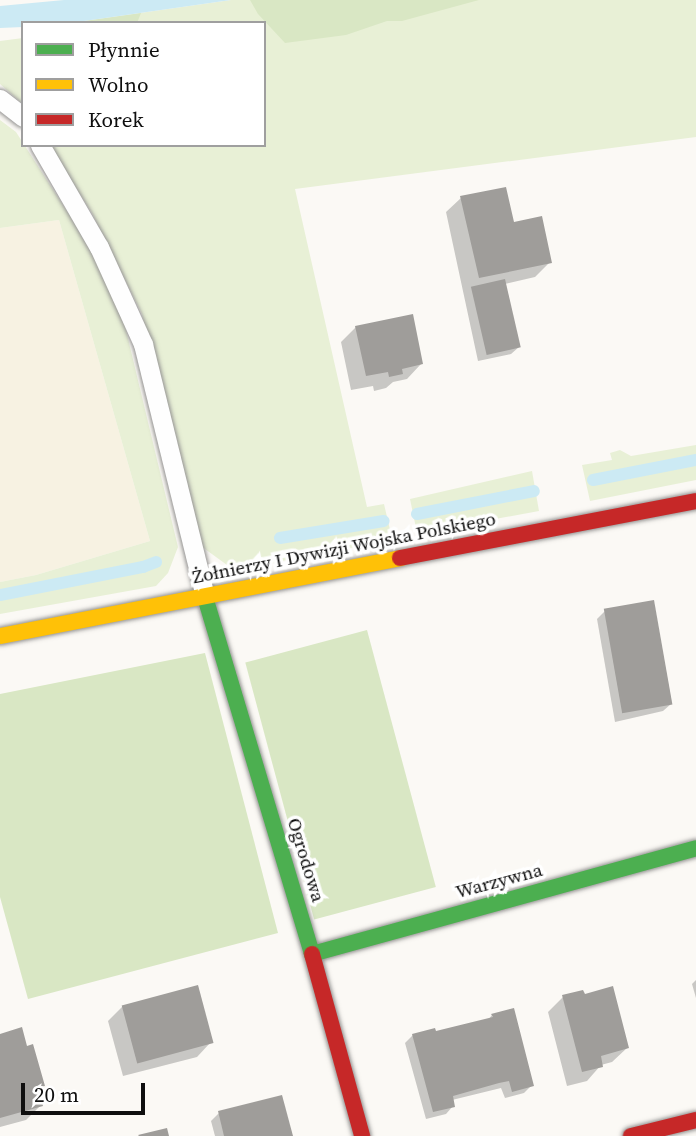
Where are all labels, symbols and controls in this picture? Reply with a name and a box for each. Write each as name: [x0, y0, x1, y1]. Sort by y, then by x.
legend: [21, 21, 266, 147]
text: Płynnie: [88, 35, 160, 64]
text: Wolno: [88, 70, 149, 99]
text: Korek: [88, 105, 144, 134]
street label: Żołnierzy I Dywizji Wojska Polskiego: [190, 507, 498, 589]
street label: Ogrodowa: [282, 815, 330, 905]
street label: Warzywna: [453, 858, 545, 904]
scale bar: [24, 1070, 149, 1114]
text: 20 m: [34, 1080, 79, 1109]

